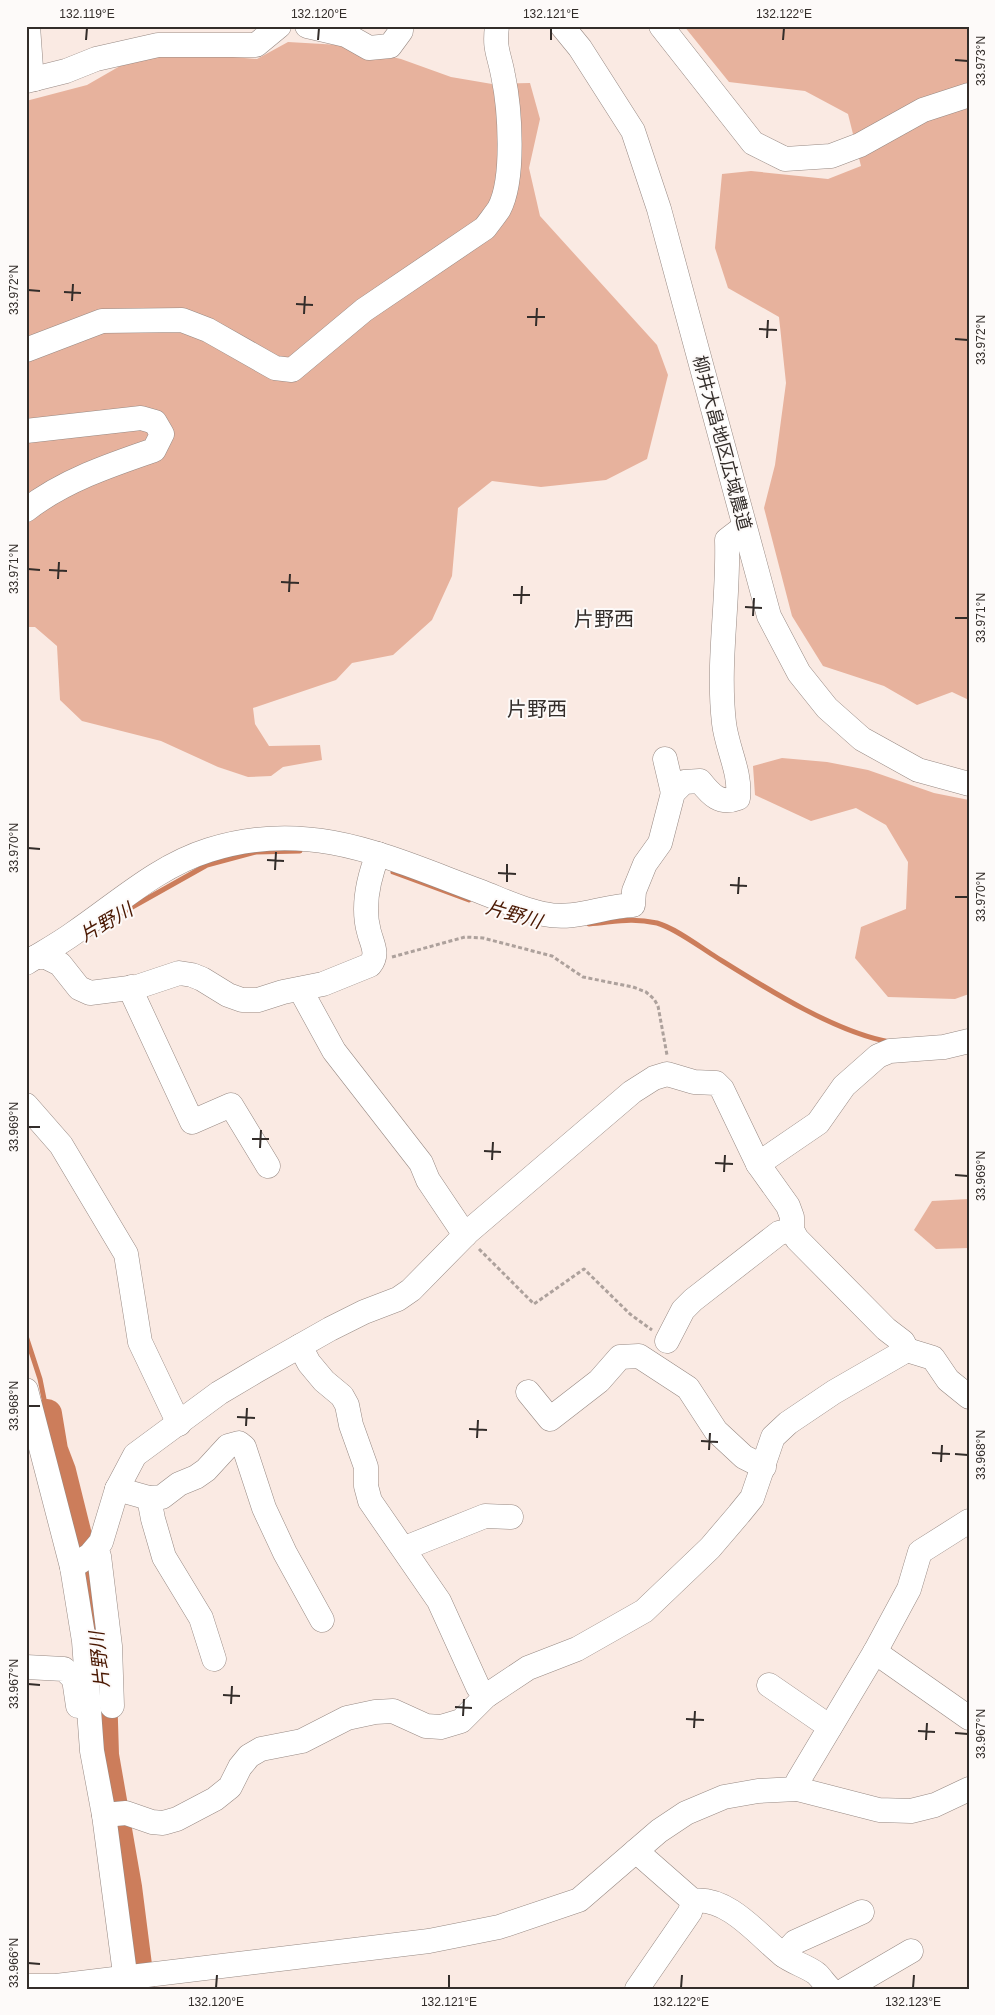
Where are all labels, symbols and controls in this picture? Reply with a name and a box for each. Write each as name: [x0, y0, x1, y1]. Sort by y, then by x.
text: 132.119°E: [59, 7, 115, 21]
text: 132.120°E: [291, 7, 347, 21]
text: 132.121°E: [523, 7, 579, 21]
text: 132.122°E: [756, 7, 812, 21]
text: 33.973°N: [974, 36, 988, 86]
text: 33.972°N: [7, 265, 21, 315]
text: 33.972°N: [974, 315, 988, 365]
street label: 柳井大畠地区広域農道: [689, 353, 755, 533]
text: 33.971°N: [7, 544, 21, 594]
text: 33.971°N: [974, 593, 988, 643]
district label: 片野西: [574, 608, 634, 630]
district label: 片野西: [507, 698, 567, 720]
text: 33.970°N: [7, 823, 21, 873]
text: 33.970°N: [974, 872, 988, 922]
water label: 片野川: [484, 897, 546, 933]
water label: 片野川: [76, 898, 138, 946]
text: 33.969°N: [7, 1102, 21, 1152]
text: 33.969°N: [974, 1151, 988, 1201]
text: 33.968°N: [7, 1381, 21, 1431]
text: 33.968°N: [974, 1430, 988, 1480]
water label: 片野川: [86, 1629, 113, 1689]
text: 33.967°N: [7, 1659, 21, 1709]
text: 33.967°N: [974, 1709, 988, 1759]
text: 33.966°N: [7, 1938, 21, 1988]
text: 132.120°E: [188, 1995, 244, 2009]
text: 132.121°E: [421, 1995, 477, 2009]
text: 132.122°E: [653, 1995, 709, 2009]
text: 132.123°E: [885, 1995, 941, 2009]

